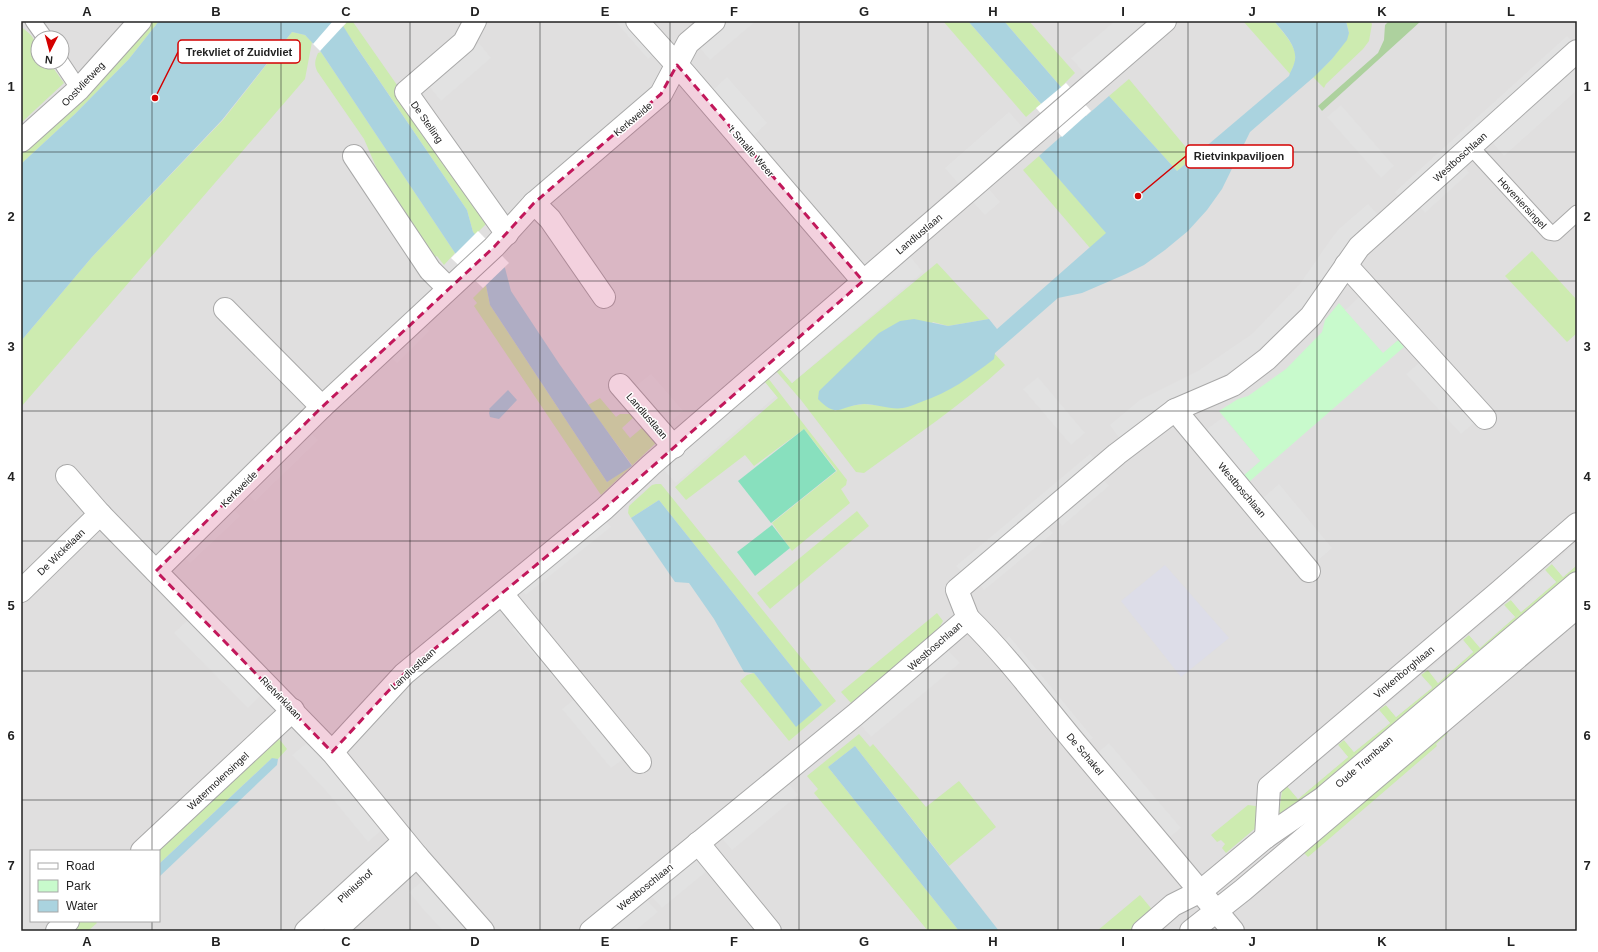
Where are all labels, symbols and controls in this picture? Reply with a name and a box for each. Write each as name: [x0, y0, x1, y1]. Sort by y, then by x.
text: A: [82, 4, 92, 19]
text: B: [211, 4, 221, 19]
text: C: [341, 4, 351, 19]
text: D: [470, 4, 480, 19]
text: E: [601, 4, 610, 19]
text: F: [730, 4, 738, 19]
text: G: [859, 4, 869, 19]
text: H: [988, 4, 998, 19]
text: I: [1121, 4, 1125, 19]
text: J: [1248, 4, 1256, 19]
text: K: [1377, 4, 1387, 19]
text: L: [1507, 4, 1515, 19]
north arrow: [30, 30, 70, 70]
callout: Trekvliet of Zuidvliet: [178, 40, 300, 63]
text: Trekvliet of Zuidvliet: [186, 46, 293, 58]
text: N: [44, 54, 54, 66]
street label: Oostvlietweg: [59, 60, 107, 108]
text: 1: [7, 79, 15, 94]
text: 1: [1583, 79, 1591, 94]
street label: De Stelling: [409, 99, 445, 145]
street label: Kerkweide: [612, 100, 655, 138]
street label: 't Smalle Weer: [726, 123, 777, 179]
street label: Westboschlaan: [1431, 130, 1489, 184]
callout: Rietvinkpaviljoen: [1186, 145, 1293, 168]
text: Rietvinkpaviljoen: [1194, 150, 1285, 162]
street label: Hoveniersingel: [1495, 175, 1549, 231]
text: 2: [7, 209, 15, 224]
text: 2: [1583, 209, 1591, 224]
street label: Landlustlaan: [894, 212, 944, 256]
text: 3: [7, 339, 15, 354]
text: 3: [1583, 339, 1591, 354]
street label: Landlustlaan: [624, 391, 670, 441]
street label: Westboschlaan: [1216, 460, 1268, 520]
street label: Kerkweide: [219, 468, 260, 509]
text: 4: [7, 469, 15, 484]
text: 4: [1583, 469, 1591, 484]
street label: De Wickelaan: [35, 527, 87, 577]
text: 5: [7, 598, 15, 613]
text: 5: [1583, 598, 1591, 613]
street label: Westboschlaan: [906, 619, 964, 673]
street label: Vinkenborghlaan: [1372, 644, 1436, 700]
street label: Landlustlaan: [388, 646, 438, 692]
street label: Rietvinklaan: [258, 675, 304, 721]
text: 6: [7, 728, 15, 743]
text: 6: [1583, 728, 1591, 743]
street label: De Schakel: [1064, 731, 1106, 777]
street label: Oude Trambaan: [1333, 734, 1395, 790]
street label: Watermolensingel: [185, 750, 251, 812]
legend: [30, 850, 160, 922]
text: 7: [7, 858, 15, 873]
text: 7: [1583, 858, 1591, 873]
text: Road: [66, 859, 95, 873]
street label: Westboschlaan: [615, 861, 675, 913]
street label: Pliniushof: [335, 867, 375, 905]
text: Park: [66, 879, 92, 893]
text: Water: [66, 899, 98, 913]
text: A: [82, 934, 92, 949]
text: B: [211, 934, 221, 949]
text: C: [341, 934, 351, 949]
text: D: [470, 934, 480, 949]
text: E: [601, 934, 610, 949]
text: F: [730, 934, 738, 949]
text: G: [859, 934, 869, 949]
text: H: [988, 934, 998, 949]
text: I: [1121, 934, 1125, 949]
text: J: [1248, 934, 1256, 949]
text: K: [1377, 934, 1387, 949]
text: L: [1507, 934, 1515, 949]

